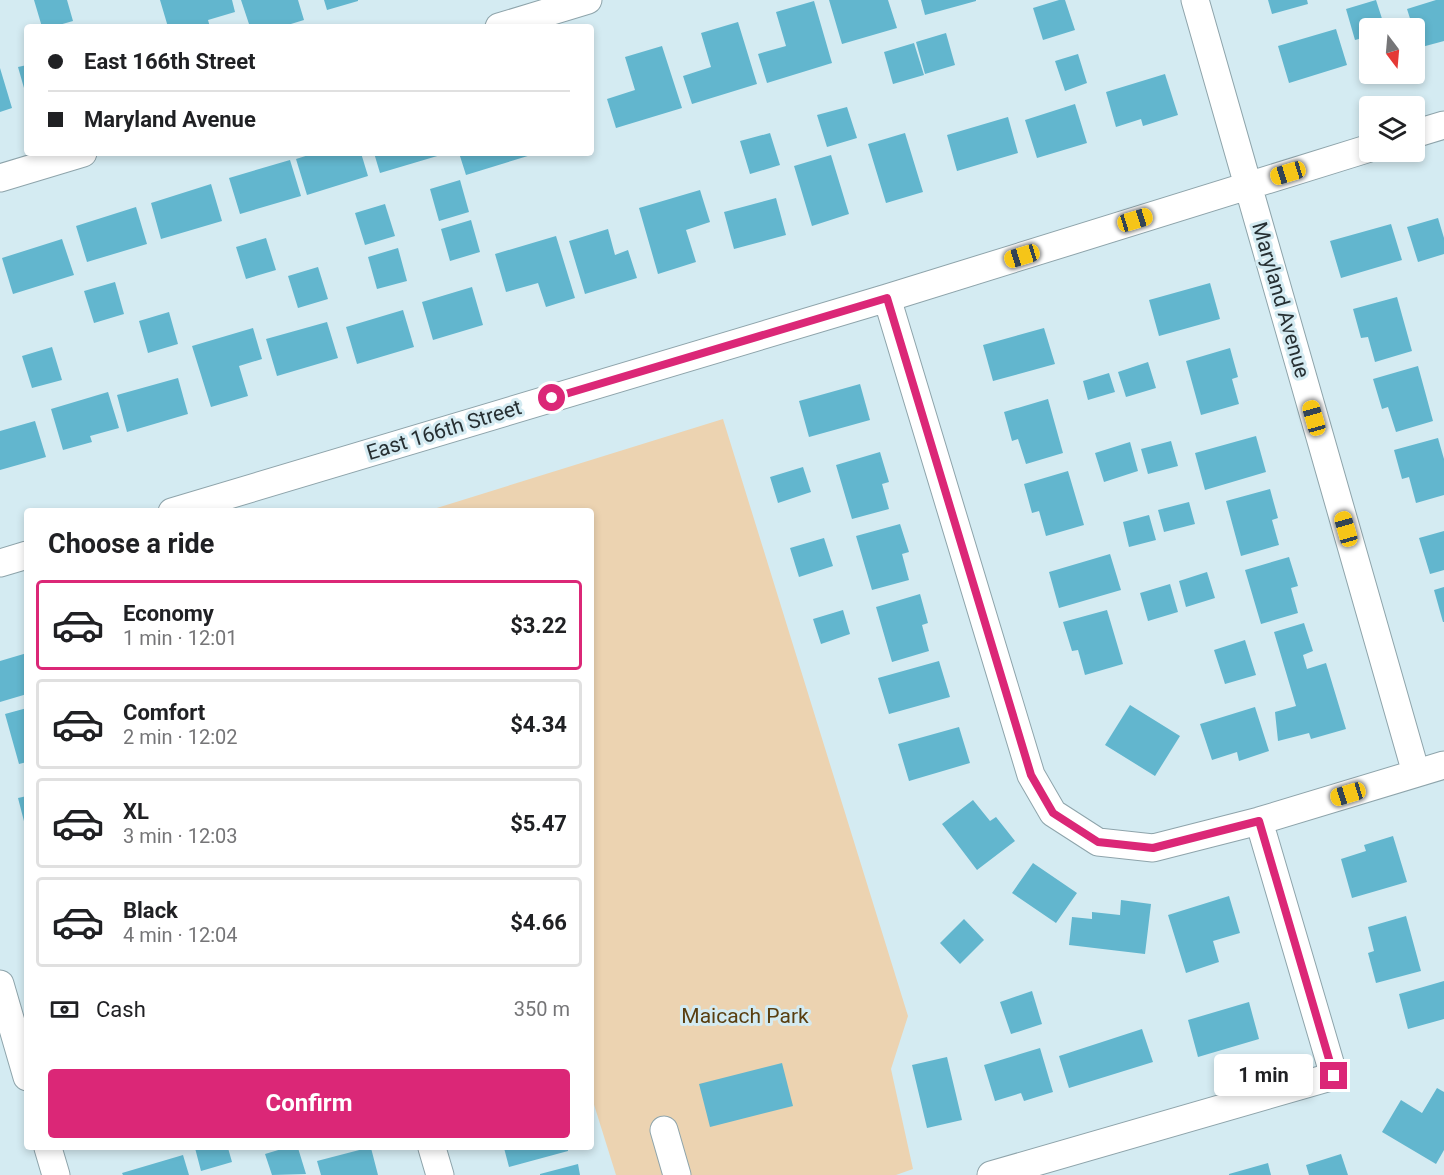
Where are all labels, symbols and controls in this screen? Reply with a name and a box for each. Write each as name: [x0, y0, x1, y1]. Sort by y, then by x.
north arrow: [1359, 18, 1425, 84]
map controls: [1359, 18, 1425, 162]
text: East 166th Street: [84, 49, 256, 74]
button: layers: [1359, 96, 1425, 162]
text: Maryland Avenue: [84, 107, 256, 132]
car: [1268, 159, 1308, 187]
car: [1115, 206, 1155, 234]
street label: Maryland Avenue: [1247, 219, 1315, 381]
car: [1002, 242, 1042, 270]
route start: [538, 384, 565, 411]
street label: East 166th Street: [364, 395, 524, 465]
car: [1300, 398, 1328, 438]
car: [1332, 509, 1360, 549]
text: Choose a ride: [48, 528, 214, 560]
icon: car: [51, 598, 105, 652]
text: Economy: [123, 601, 214, 626]
text: $3.22: [510, 613, 567, 638]
text: 1 min · 12:01: [123, 626, 238, 650]
icon: car: [51, 697, 105, 751]
text: Comfort: [123, 700, 205, 725]
text: $4.34: [510, 712, 567, 737]
text: 2 min · 12:02: [123, 725, 238, 749]
car: [1328, 780, 1368, 808]
icon: car: [51, 796, 105, 850]
text: XL: [123, 799, 149, 824]
text: $5.47: [510, 811, 567, 836]
text: 3 min · 12:03: [123, 824, 238, 848]
icon: car: [51, 895, 105, 949]
text: Black: [123, 898, 178, 923]
text: $4.66: [510, 910, 567, 935]
text: 4 min · 12:04: [123, 923, 238, 947]
icon: cash: [48, 993, 81, 1026]
text: Cash: [96, 997, 146, 1022]
text: 350 m: [514, 997, 570, 1021]
park label: Maicach Park: [681, 1004, 809, 1028]
callout: 1 min: [1214, 1055, 1313, 1097]
route end: [1320, 1062, 1347, 1089]
text: 1 min: [1238, 1063, 1289, 1087]
button: Confirm: [48, 1069, 570, 1138]

